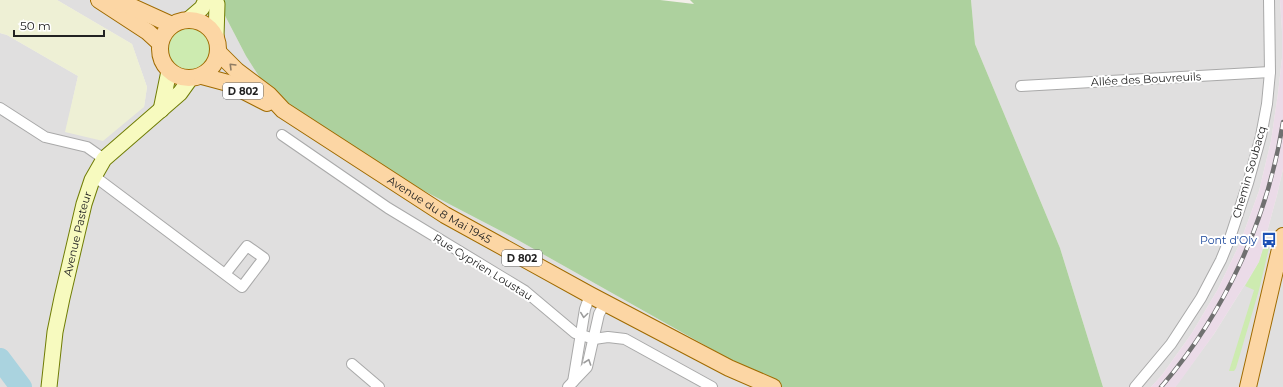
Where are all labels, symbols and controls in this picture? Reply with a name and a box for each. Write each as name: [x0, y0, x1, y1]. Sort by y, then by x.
scale bar: [14, 12, 104, 38]
text: 50 m: [20, 18, 51, 33]
one-way arrow: [229, 64, 237, 71]
street label: Allée des Bouvreuils: [1090, 69, 1202, 89]
road number: D 802: [223, 83, 263, 99]
street label: Chemin Soubacq: [1229, 124, 1269, 220]
street label: Avenue du 8 Mai 1945: [385, 173, 494, 246]
street label: Avenue Pasteur: [60, 190, 95, 278]
street label: Rue Cyprien Loustau: [431, 231, 535, 303]
bus stop icon: Pont d'Oly: [1260, 231, 1278, 249]
place label: Pont d'Oly: [1200, 233, 1257, 247]
road number: D 802: [502, 250, 542, 266]
one-way arrow: [580, 312, 589, 318]
one-way arrow: [583, 359, 591, 366]

